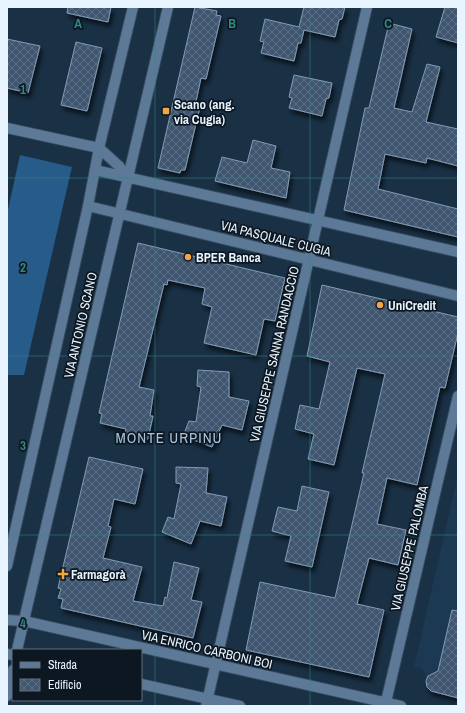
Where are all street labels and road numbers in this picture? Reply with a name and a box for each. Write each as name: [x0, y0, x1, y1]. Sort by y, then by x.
street label: VIA PASQUALE CUGIA: [219, 217, 334, 261]
street label: VIA GIUSEPPE SANNA RANDACCIO: [246, 264, 303, 444]
street label: VIA ANTONIO SCANO: [60, 270, 101, 380]
street label: VIA GIUSEPPE PALOMBA: [387, 483, 432, 612]
street label: VIA ENRICO CARBONI BOI: [140, 626, 274, 673]

